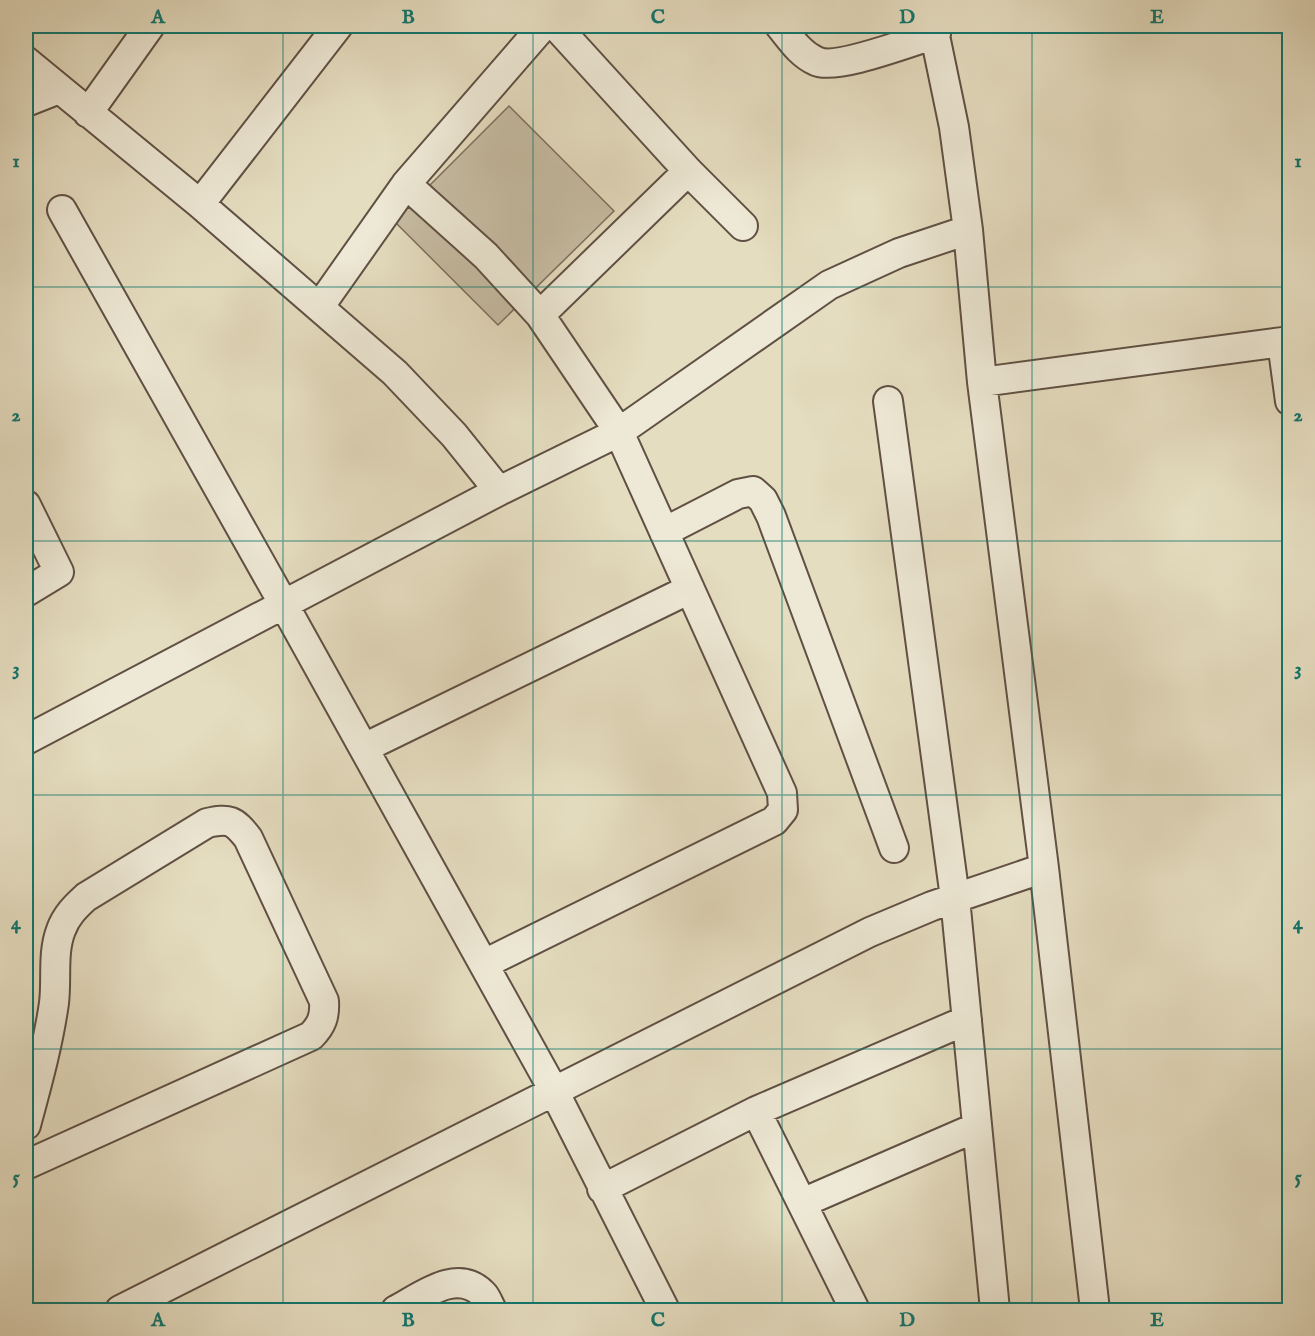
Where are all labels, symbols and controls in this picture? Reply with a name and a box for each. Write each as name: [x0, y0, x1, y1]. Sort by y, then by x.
text: A: [150, 5, 166, 30]
text: B: [401, 5, 415, 30]
text: C: [651, 5, 665, 30]
text: D: [899, 5, 915, 30]
text: E: [1150, 5, 1164, 30]
text: 1: [12, 149, 20, 174]
text: 1: [1294, 149, 1302, 174]
text: 2: [11, 403, 21, 428]
text: 2: [1293, 403, 1303, 428]
text: 3: [12, 657, 20, 682]
text: 3: [1294, 657, 1302, 682]
text: 4: [11, 911, 22, 936]
text: 4: [1293, 911, 1304, 936]
text: 5: [12, 1165, 20, 1190]
text: 5: [1294, 1165, 1302, 1190]
text: A: [150, 1308, 166, 1333]
text: B: [401, 1308, 415, 1333]
text: C: [651, 1308, 665, 1333]
text: D: [899, 1308, 915, 1333]
text: E: [1150, 1308, 1164, 1333]

